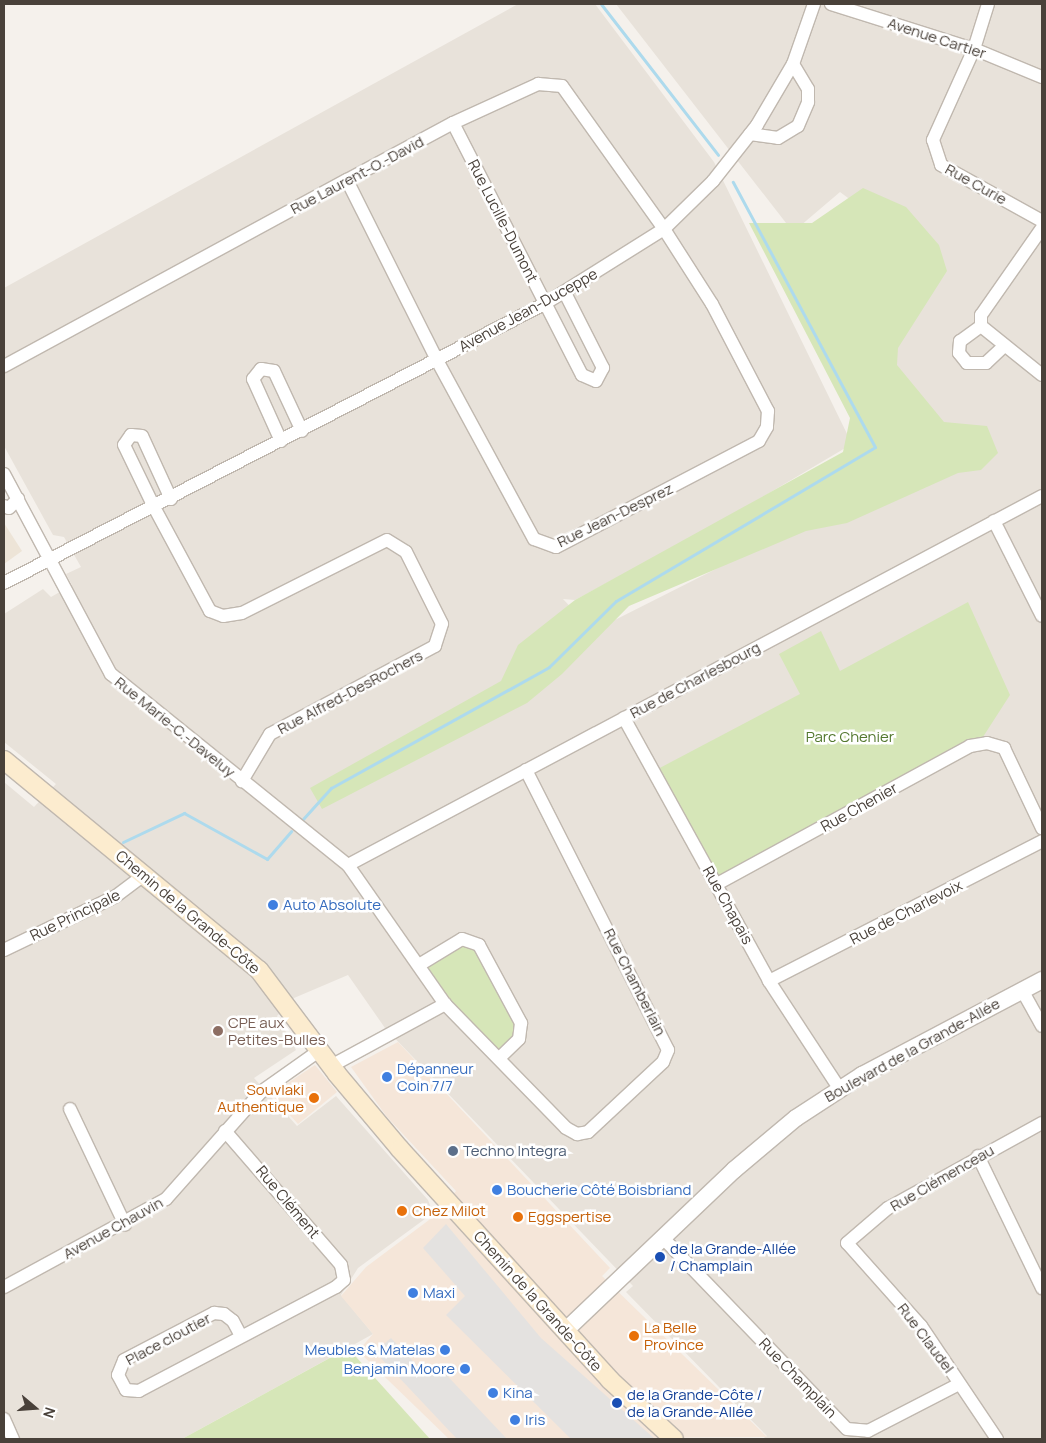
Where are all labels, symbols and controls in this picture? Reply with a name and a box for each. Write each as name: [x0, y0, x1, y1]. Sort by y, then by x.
street label: Avenue Cartier: [885, 14, 989, 62]
street label: Rue Laurent-O.-David: [287, 132, 427, 218]
street label: Rue Lucille-Dumont: [464, 156, 542, 286]
street label: Rue Curie: [942, 160, 1010, 208]
street label: Avenue Jean-Duceppe: [456, 264, 600, 356]
street label: Rue Jean-Desprez: [554, 479, 676, 551]
street label: Rue de Charlesbourg: [627, 638, 763, 722]
street label: Rue Alfred-DesRochers: [274, 646, 426, 738]
street label: Rue Marie-C.-Daveluy: [111, 673, 239, 781]
park label: Parc Chenier: [806, 728, 894, 746]
street label: Rue Chenier: [818, 779, 900, 835]
street label: Chemin de la Grande-Côte: [112, 846, 264, 978]
street label: Rue Chapais: [699, 863, 757, 947]
street label: Rue de Charlevoix: [847, 876, 965, 948]
street label: Rue Principale: [27, 885, 123, 945]
place label: Auto Absolute: [283, 896, 381, 914]
marker: Auto Absolute: [267, 899, 279, 911]
street label: Rue Chamberlain: [600, 925, 670, 1039]
street label: Boulevard de la Grande-Allée: [821, 994, 1003, 1106]
place label: CPE aux Petites-Bulles: [228, 1013, 326, 1048]
marker: CPE aux Petites-Bulles: [212, 1025, 224, 1037]
place label: Dépanneur Coin 7/7: [397, 1059, 474, 1094]
marker: Dépanneur Coin 7/7: [381, 1071, 393, 1083]
place label: Souvlaki Authentique: [217, 1080, 304, 1115]
marker: Souvlaki Authentique: [308, 1092, 320, 1104]
street label: Rue Clémenceau: [887, 1141, 997, 1215]
place label: Techno Integra: [463, 1142, 567, 1160]
marker: Techno Integra: [447, 1145, 459, 1157]
street label: Rue Clément: [252, 1162, 324, 1242]
place label: Boucherie Côté Boisbriand: [507, 1181, 691, 1199]
marker: Boucherie Côté Boisbriand: [491, 1184, 503, 1196]
street label: Avenue Chauvin: [60, 1193, 166, 1263]
place label: Chez Milot: [412, 1202, 486, 1220]
marker: Chez Milot: [396, 1205, 408, 1217]
place label: Eggspertise: [528, 1208, 611, 1226]
marker: Eggspertise: [512, 1211, 524, 1223]
street label: Chemin de la Grande-Côte: [470, 1227, 606, 1375]
place label: de la Grande-Allée / Champlain: [670, 1239, 796, 1274]
marker: de la Grande-Allée / Champlain: [654, 1251, 666, 1263]
place label: Maxi: [423, 1284, 455, 1302]
marker: Maxi: [407, 1287, 419, 1299]
street label: Rue Claudel: [894, 1300, 958, 1376]
street label: Place cloutier: [122, 1309, 214, 1369]
place label: La Belle Province: [644, 1318, 704, 1353]
marker: La Belle Province: [628, 1330, 640, 1342]
street label: Rue Champlain: [755, 1334, 841, 1422]
place label: Meubles & Matelas: [305, 1341, 435, 1359]
marker: Meubles & Matelas: [439, 1344, 451, 1356]
place label: Benjamin Moore: [344, 1360, 455, 1378]
marker: Benjamin Moore: [459, 1363, 471, 1375]
north arrow: [10, 1383, 60, 1433]
place label: Kina: [503, 1384, 533, 1402]
place label: de la Grande-Côte / de la Grande-Allée: [627, 1385, 762, 1420]
marker: Kina: [487, 1387, 499, 1399]
marker: de la Grande-Côte / de la Grande-Allée: [611, 1397, 623, 1409]
text: N: [39, 1405, 60, 1421]
place label: Iris: [525, 1411, 545, 1429]
marker: Iris: [509, 1414, 521, 1426]

